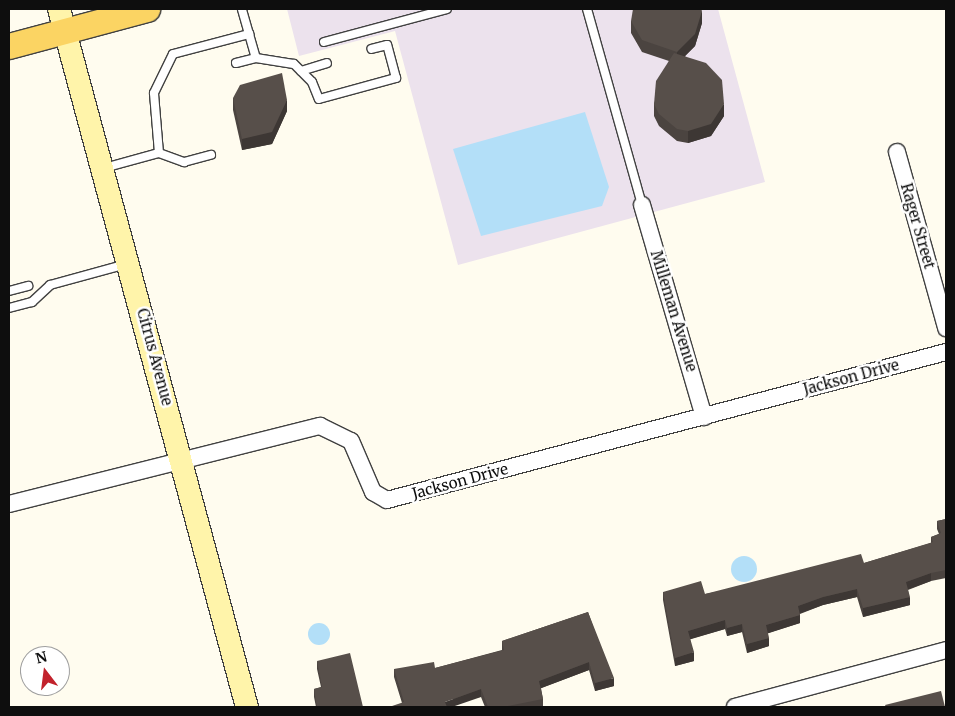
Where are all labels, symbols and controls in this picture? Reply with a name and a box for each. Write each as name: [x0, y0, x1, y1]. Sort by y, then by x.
street label: Rager Street: [897, 181, 939, 271]
street label: Milleman Avenue: [647, 248, 701, 374]
street label: Citrus Avenue: [133, 306, 177, 408]
street label: Jackson Drive: [801, 356, 901, 398]
street label: Jackson Drive: [410, 460, 510, 502]
north arrow: [20, 646, 70, 696]
text: N: [34, 647, 49, 668]

